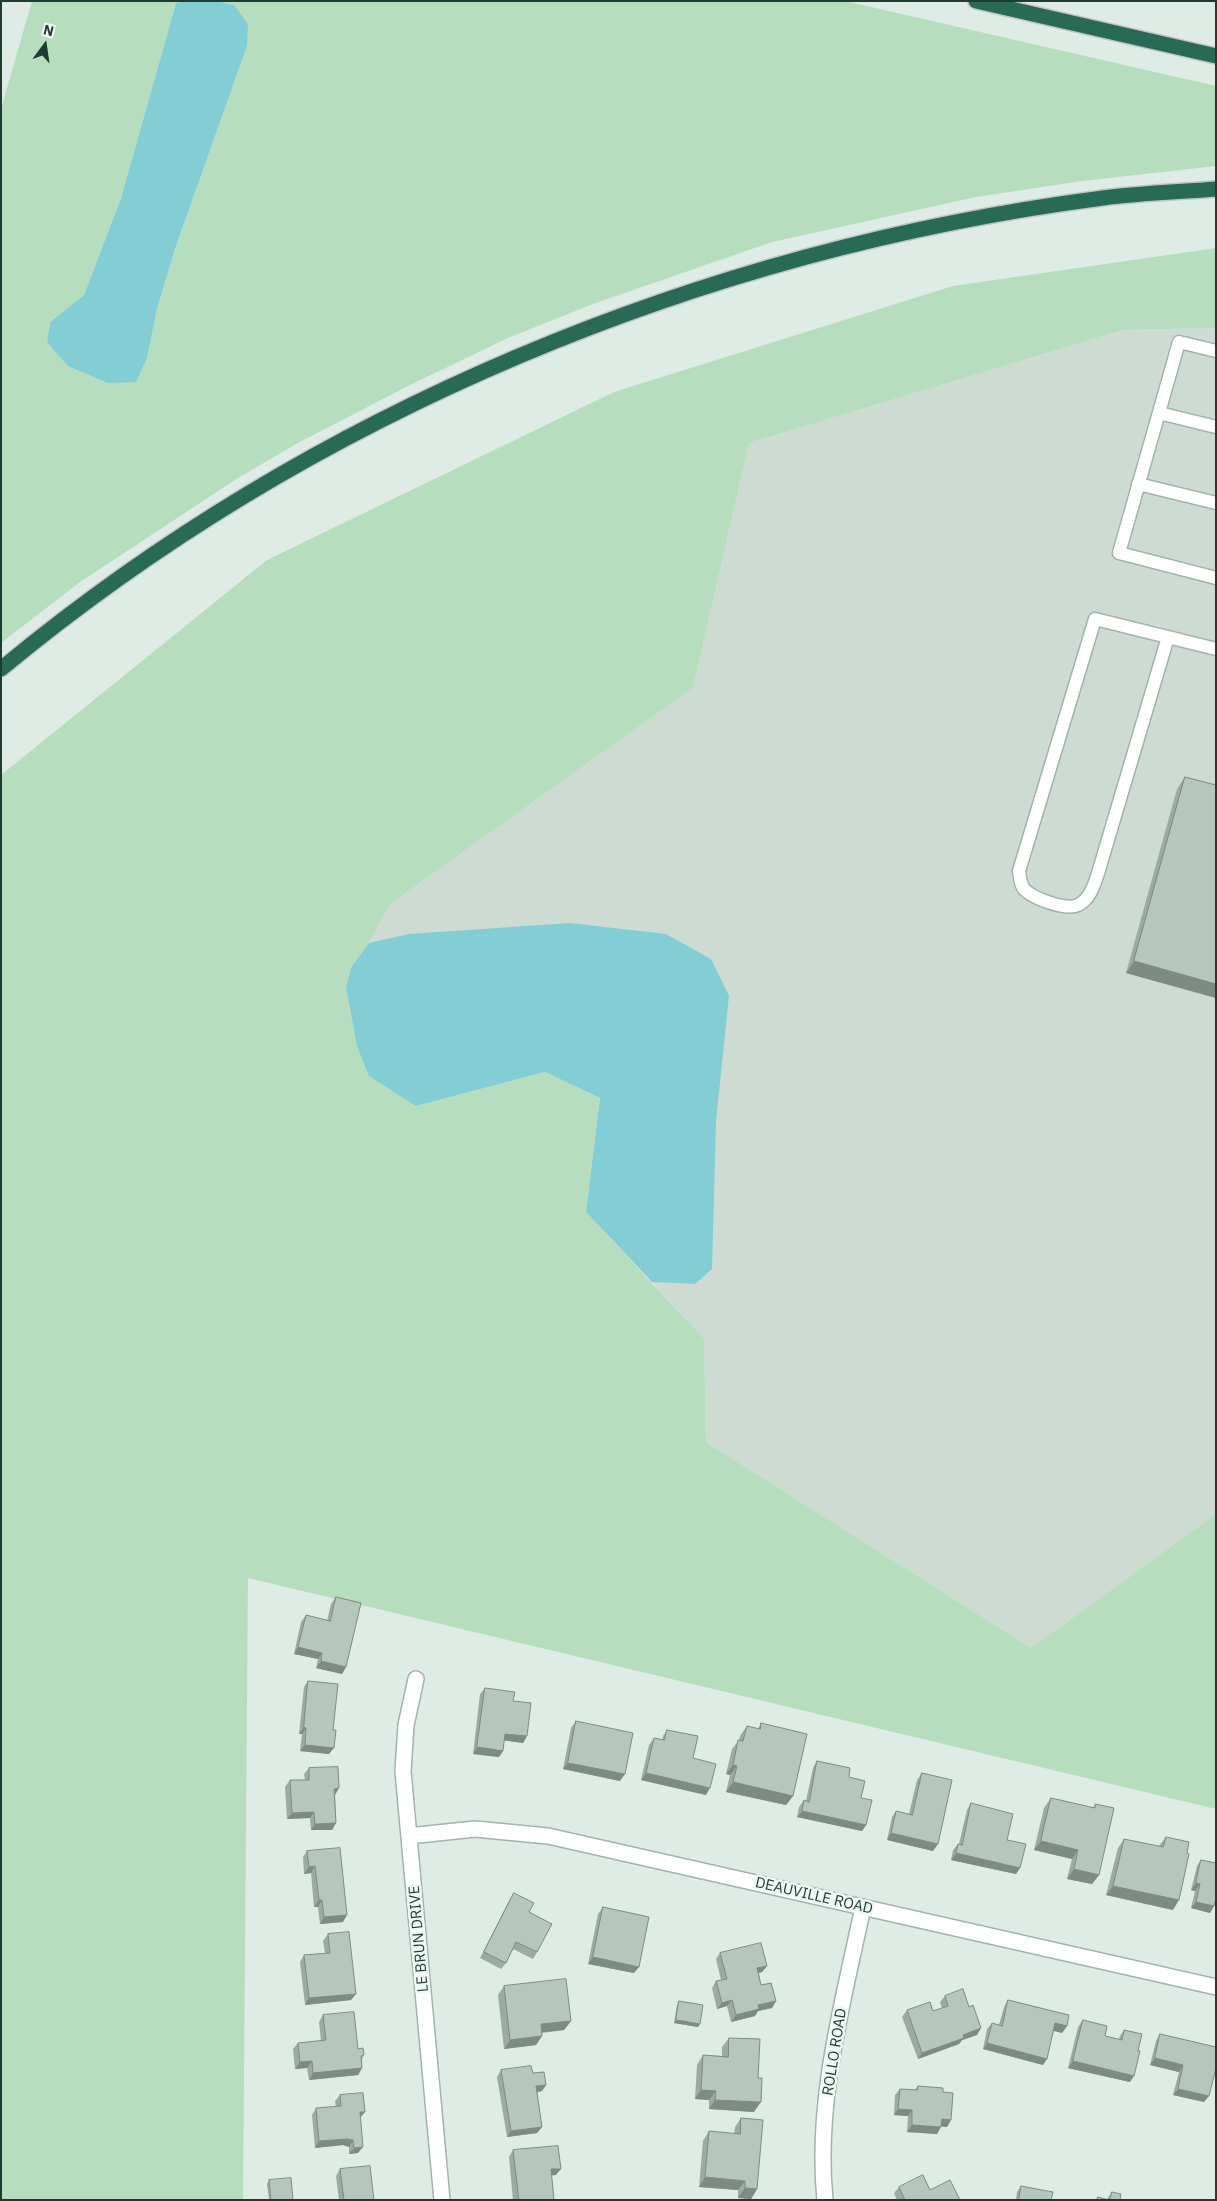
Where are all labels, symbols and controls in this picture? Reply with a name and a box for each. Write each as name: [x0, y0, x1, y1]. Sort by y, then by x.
north arrow: [20, 20, 70, 70]
text: N: [42, 20, 56, 40]
street label: DEAUVILLE ROAD: [753, 1874, 875, 1918]
street label: LE BRUN DRIVE: [405, 1885, 433, 1993]
street label: ROLLO ROAD: [819, 2007, 851, 2097]

